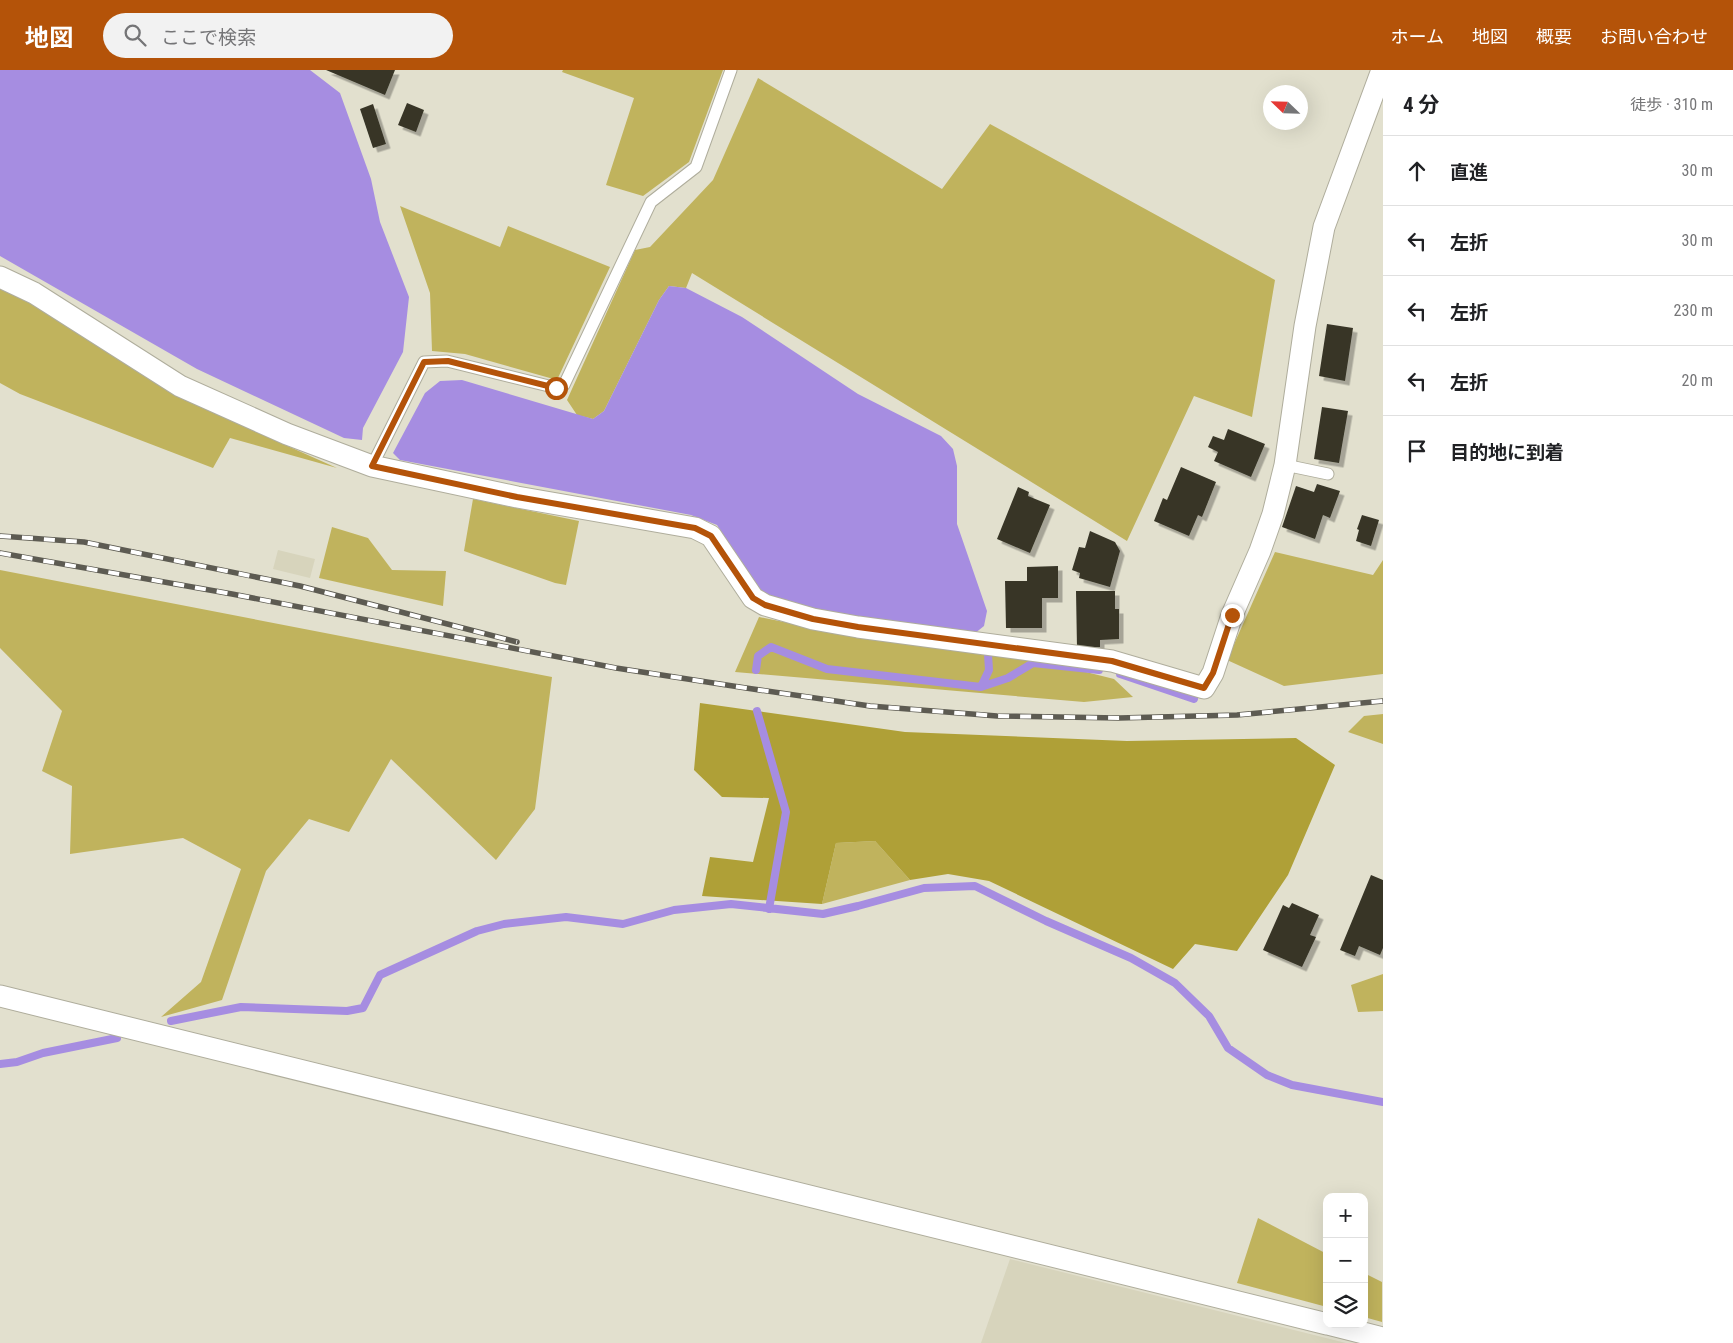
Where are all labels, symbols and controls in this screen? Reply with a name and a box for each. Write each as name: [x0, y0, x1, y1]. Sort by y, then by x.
search box: [103, 13, 453, 58]
icon: search: [121, 21, 149, 49]
text: 地図: [25, 24, 73, 52]
text: ここで検索: [161, 26, 256, 49]
text: ホーム: [1391, 26, 1444, 47]
text: 地図: [1472, 26, 1508, 47]
text: 概要: [1536, 26, 1572, 47]
text: お問い合わせ: [1600, 26, 1708, 47]
north arrow: [1263, 85, 1308, 130]
text: 4 分: [1403, 93, 1439, 117]
text: 徒歩 · 310 m: [1630, 95, 1713, 114]
icon: ahead: [1403, 157, 1431, 185]
text: 直進: [1450, 161, 1488, 184]
text: 30 m: [1681, 161, 1713, 180]
icon: left: [1403, 227, 1431, 255]
text: 左折: [1450, 231, 1488, 254]
text: 30 m: [1681, 231, 1713, 250]
icon: left: [1403, 297, 1431, 325]
text: 左折: [1450, 301, 1488, 324]
text: 230 m: [1674, 301, 1713, 320]
icon: left: [1403, 367, 1431, 395]
text: 左折: [1450, 371, 1488, 394]
text: 20 m: [1681, 371, 1713, 390]
route start: [545, 377, 568, 400]
icon: arrive: [1403, 437, 1431, 465]
text: 目的地に到着: [1450, 441, 1564, 464]
route end: [1221, 604, 1244, 627]
map controls: [1323, 1193, 1368, 1328]
button: +: [1323, 1193, 1368, 1238]
button: −: [1323, 1238, 1368, 1283]
button: layers: [1323, 1283, 1368, 1328]

